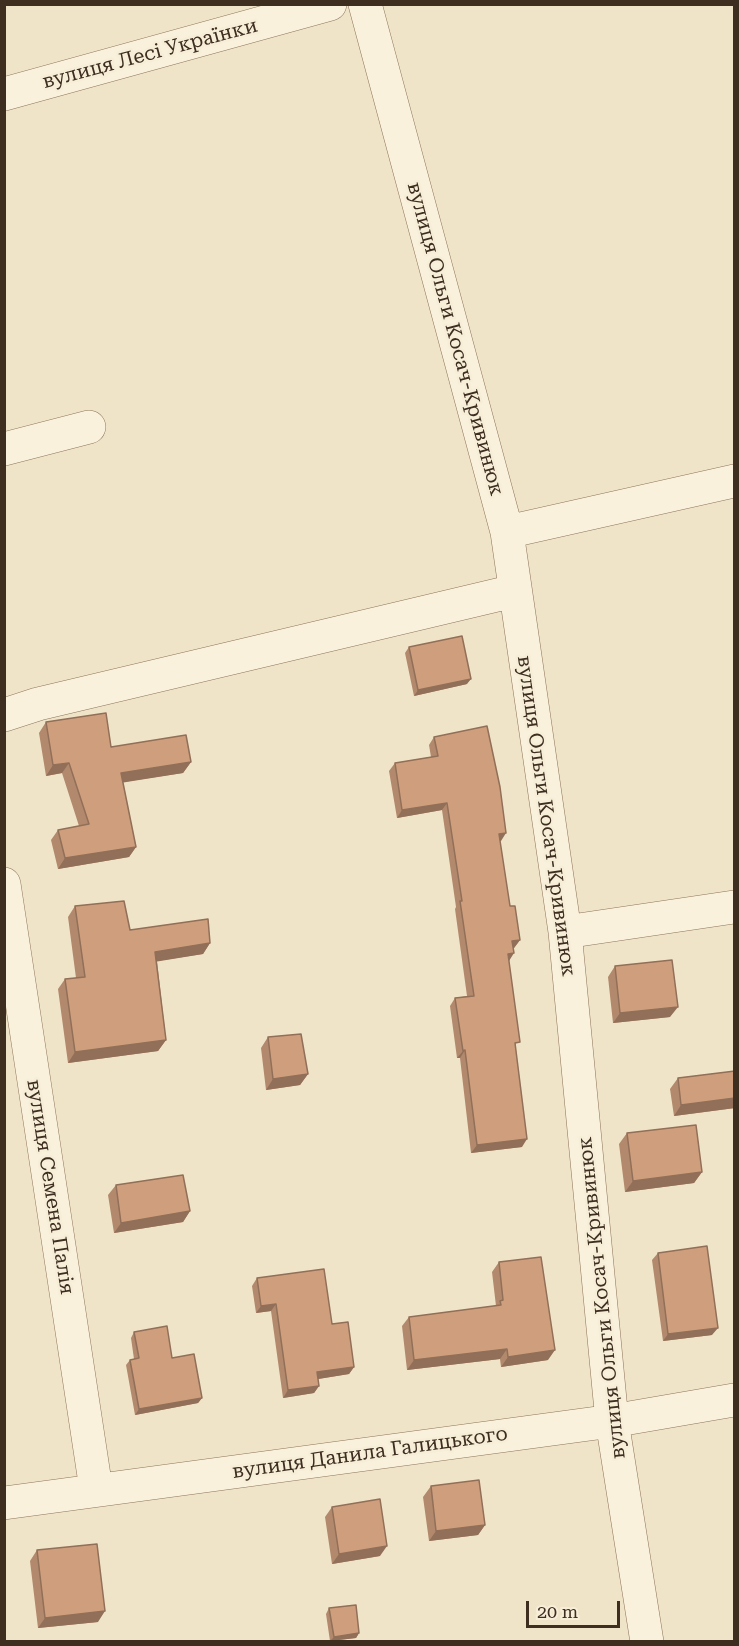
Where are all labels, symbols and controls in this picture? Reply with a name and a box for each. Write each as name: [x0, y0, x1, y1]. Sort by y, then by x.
street label: вулиця Лесі Українки: [40, 14, 260, 94]
street label: вулиця Ольги Косач-Кривинюк: [402, 180, 508, 498]
street label: вулиця Ольги Косач-Кривинюк: [512, 654, 580, 978]
street label: вулиця Семена Палія: [21, 1078, 79, 1296]
street label: вулиця Ольги Косач-Кривинюк: [573, 1136, 631, 1460]
street label: вулиця Данила Галицького: [231, 1422, 509, 1484]
scale bar: [529, 1589, 624, 1627]
text: 20 m: [537, 1601, 578, 1622]

